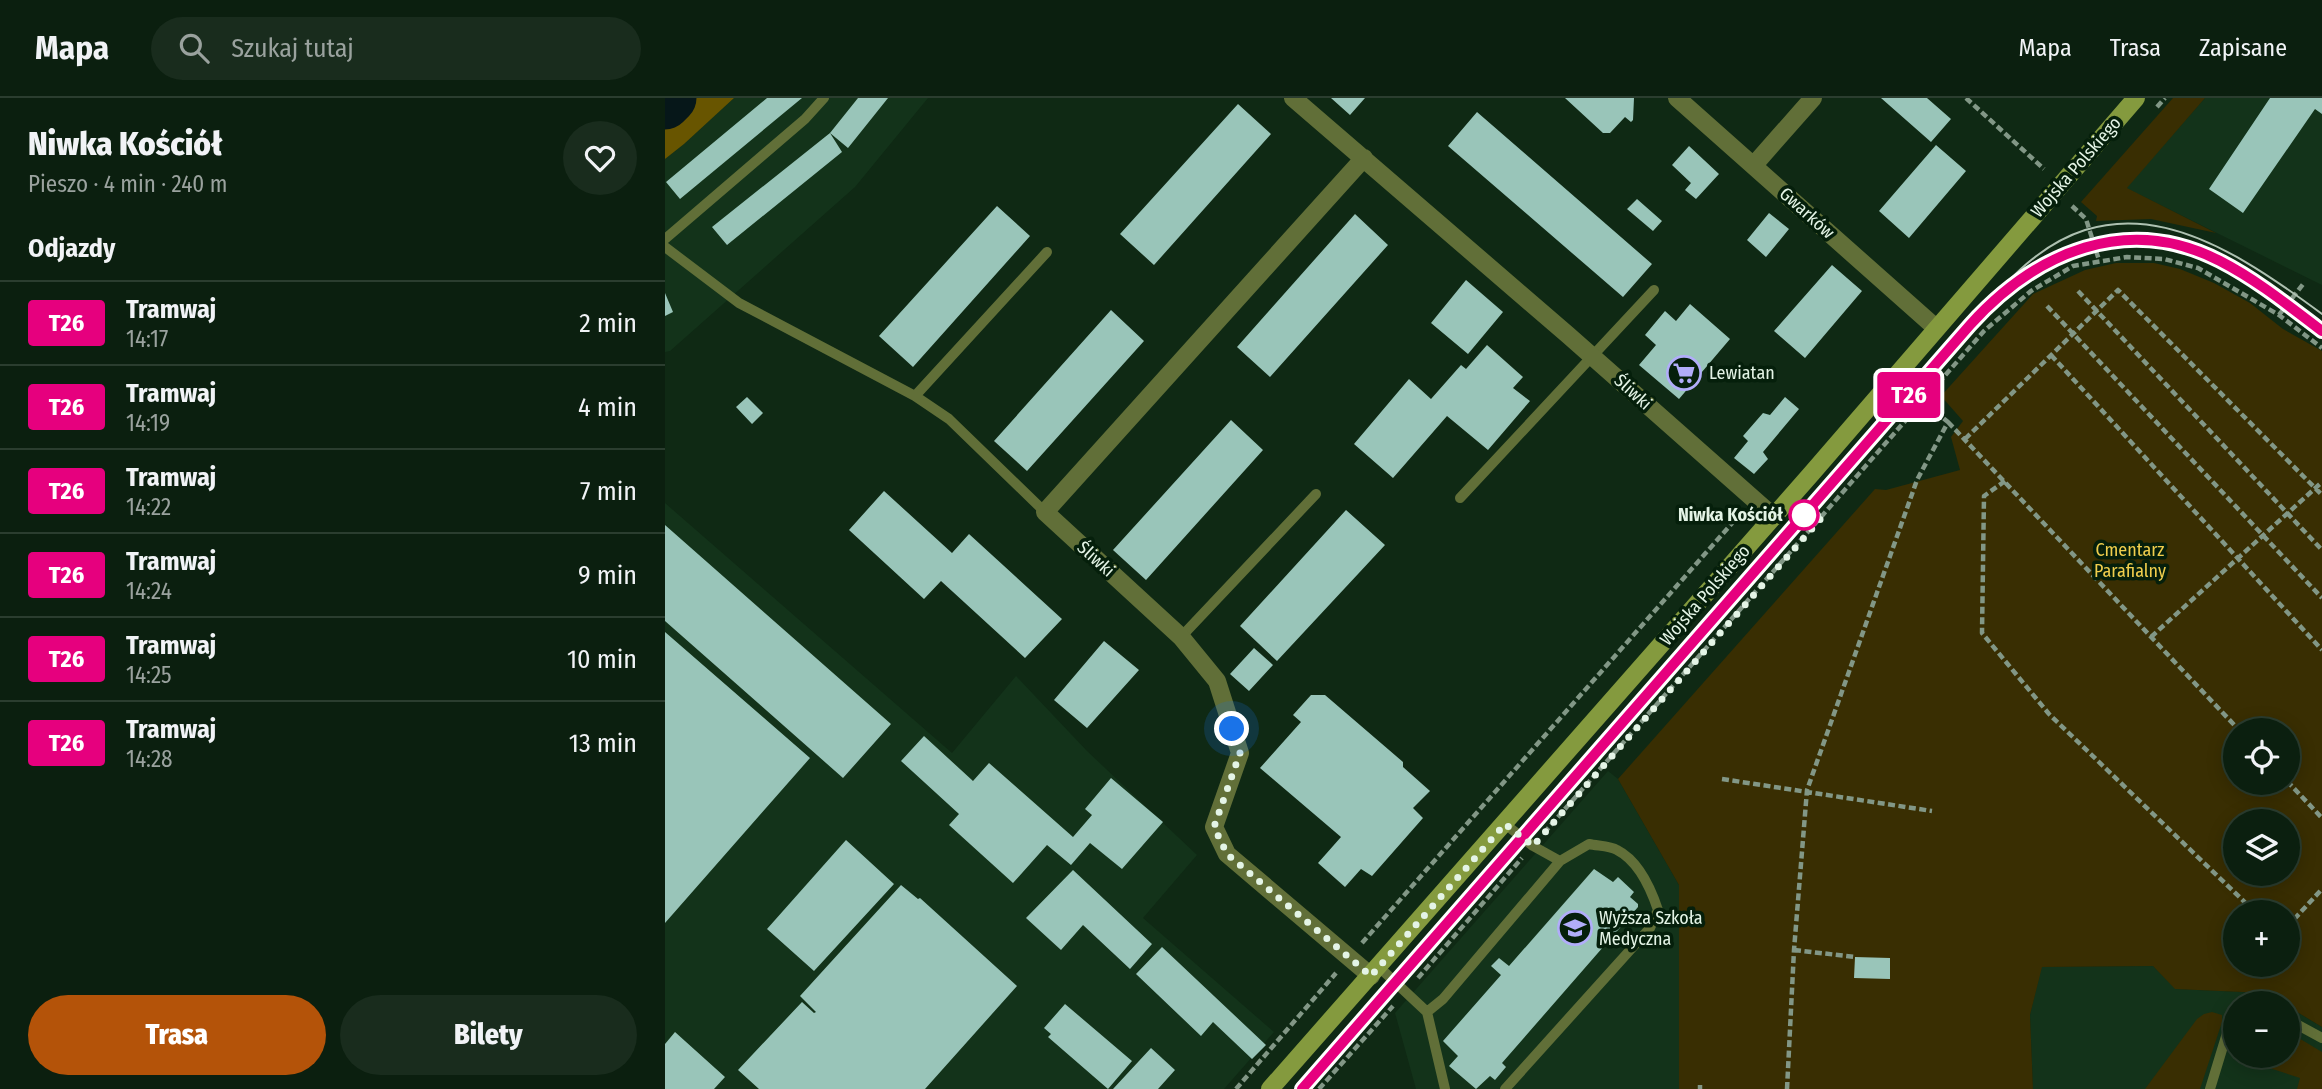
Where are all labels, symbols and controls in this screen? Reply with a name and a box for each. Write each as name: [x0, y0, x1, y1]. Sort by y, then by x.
search box: [151, 17, 641, 80]
text: Mapa: [35, 28, 109, 68]
icon: search: [175, 29, 213, 67]
text: Szukaj tutaj: [231, 33, 354, 64]
text: Mapa: [2019, 34, 2072, 62]
text: Trasa: [2110, 34, 2161, 62]
text: Zapisane: [2199, 34, 2287, 62]
street label: Wojska Polskiego: [2026, 112, 2126, 222]
button: heart: [563, 121, 637, 195]
text: Niwka Kościół: [28, 124, 222, 164]
text: Pieszo · 4 min · 240 m: [28, 170, 227, 198]
street label: Gwarków: [1775, 183, 1839, 244]
text: Odjazdy: [28, 233, 115, 264]
text: Tramwaj: [126, 294, 216, 325]
text: 2 min: [579, 308, 637, 339]
text: T26: [49, 309, 84, 337]
text: 14:17: [126, 325, 168, 353]
supermarket icon: Lewiatan: [1665, 354, 1703, 392]
place label: Lewiatan: [1709, 362, 1775, 384]
street label: Śliwki: [1610, 369, 1657, 415]
line badge: T26: [1869, 372, 1949, 418]
text: Tramwaj: [126, 378, 216, 409]
text: T26: [1891, 381, 1927, 409]
text: 4 min: [578, 392, 637, 423]
text: T26: [49, 393, 84, 421]
text: 14:19: [126, 409, 170, 437]
text: Tramwaj: [126, 462, 216, 493]
text: 7 min: [580, 476, 637, 507]
text: T26: [49, 477, 84, 505]
text: 14:22: [126, 493, 171, 521]
marker: Niwka Kościół: [1789, 500, 1819, 530]
place label: Niwka Kościół: [1678, 504, 1784, 526]
street label: Śliwki: [1073, 536, 1120, 582]
park label: Cmentarz Parafialny: [2094, 539, 2166, 582]
street label: Wojska Polskiego: [1655, 540, 1755, 650]
text: Tramwaj: [126, 546, 216, 577]
text: 9 min: [578, 560, 637, 591]
text: T26: [49, 561, 84, 589]
text: 14:24: [126, 577, 172, 605]
text: Tramwaj: [126, 630, 216, 661]
text: 10 min: [567, 644, 637, 675]
text: T26: [49, 645, 84, 673]
text: 14:25: [126, 661, 172, 689]
your location: [1214, 711, 1249, 746]
text: Tramwaj: [126, 714, 216, 745]
map controls: [2223, 718, 2300, 1068]
button: locate: [2223, 718, 2300, 795]
text: 13 min: [569, 728, 637, 759]
text: T26: [49, 729, 84, 757]
text: 14:28: [126, 745, 173, 773]
button: layers: [2223, 809, 2300, 886]
button: +: [2223, 900, 2300, 977]
place label: Wyższa Szkoła Medyczna: [1599, 907, 1703, 950]
school or university icon: Wyższa Szkoła Medyczna: [1556, 909, 1594, 947]
button: −: [2223, 991, 2300, 1068]
button: Trasa: [28, 995, 326, 1075]
button: Bilety: [340, 995, 637, 1075]

